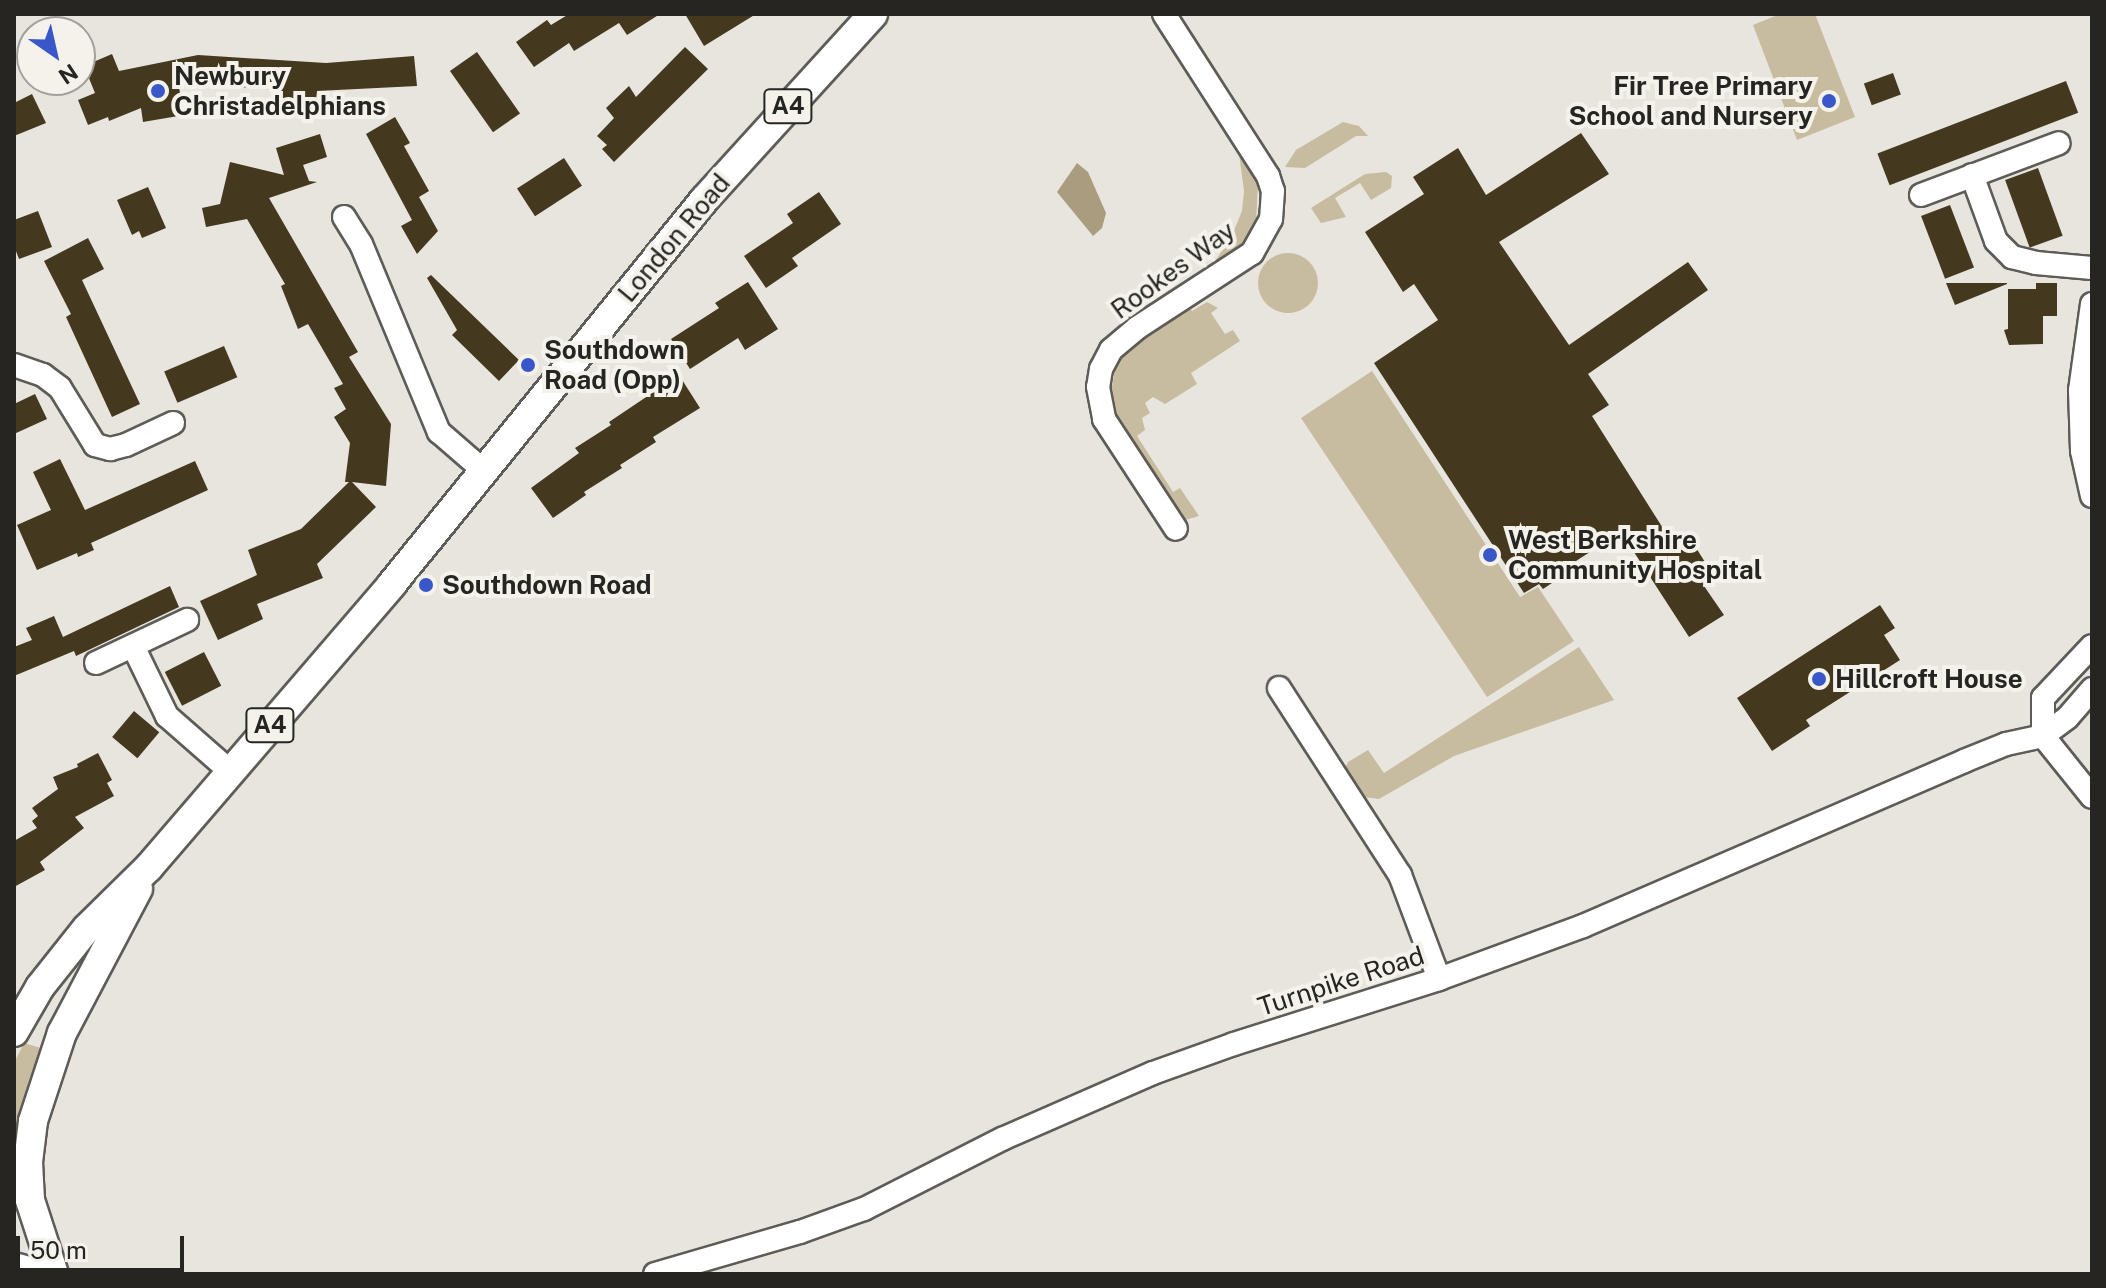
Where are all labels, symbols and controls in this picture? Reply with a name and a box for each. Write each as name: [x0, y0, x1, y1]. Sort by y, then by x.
north arrow: [16, 16, 96, 96]
text: N: [54, 59, 83, 90]
place label: Newbury Christadelphians: [174, 60, 386, 122]
place label: Fir Tree Primary School and Nursery: [1569, 70, 1813, 132]
marker: Newbury Christadelphians: [149, 82, 167, 100]
road number: A4: [762, 86, 814, 126]
marker: Fir Tree Primary School and Nursery: [1820, 92, 1838, 110]
street label: London Road: [611, 168, 737, 308]
street label: Rookes Way: [1105, 214, 1241, 326]
place label: Southdown Road (Opp): [544, 334, 685, 396]
marker: Southdown Road (Opp): [519, 356, 537, 374]
place label: West Berkshire Community Hospital: [1508, 524, 1763, 586]
marker: West Berkshire Community Hospital: [1479, 544, 1501, 566]
place label: Southdown Road: [442, 569, 652, 601]
marker: Southdown Road: [417, 576, 435, 594]
place label: Hillcroft House: [1835, 663, 2023, 695]
marker: Hillcroft House: [1810, 670, 1828, 688]
road number: A4: [244, 705, 296, 745]
street label: Turnpike Road: [1254, 939, 1428, 1023]
scale bar: [20, 1220, 188, 1270]
text: 50 m: [30, 1236, 87, 1264]

